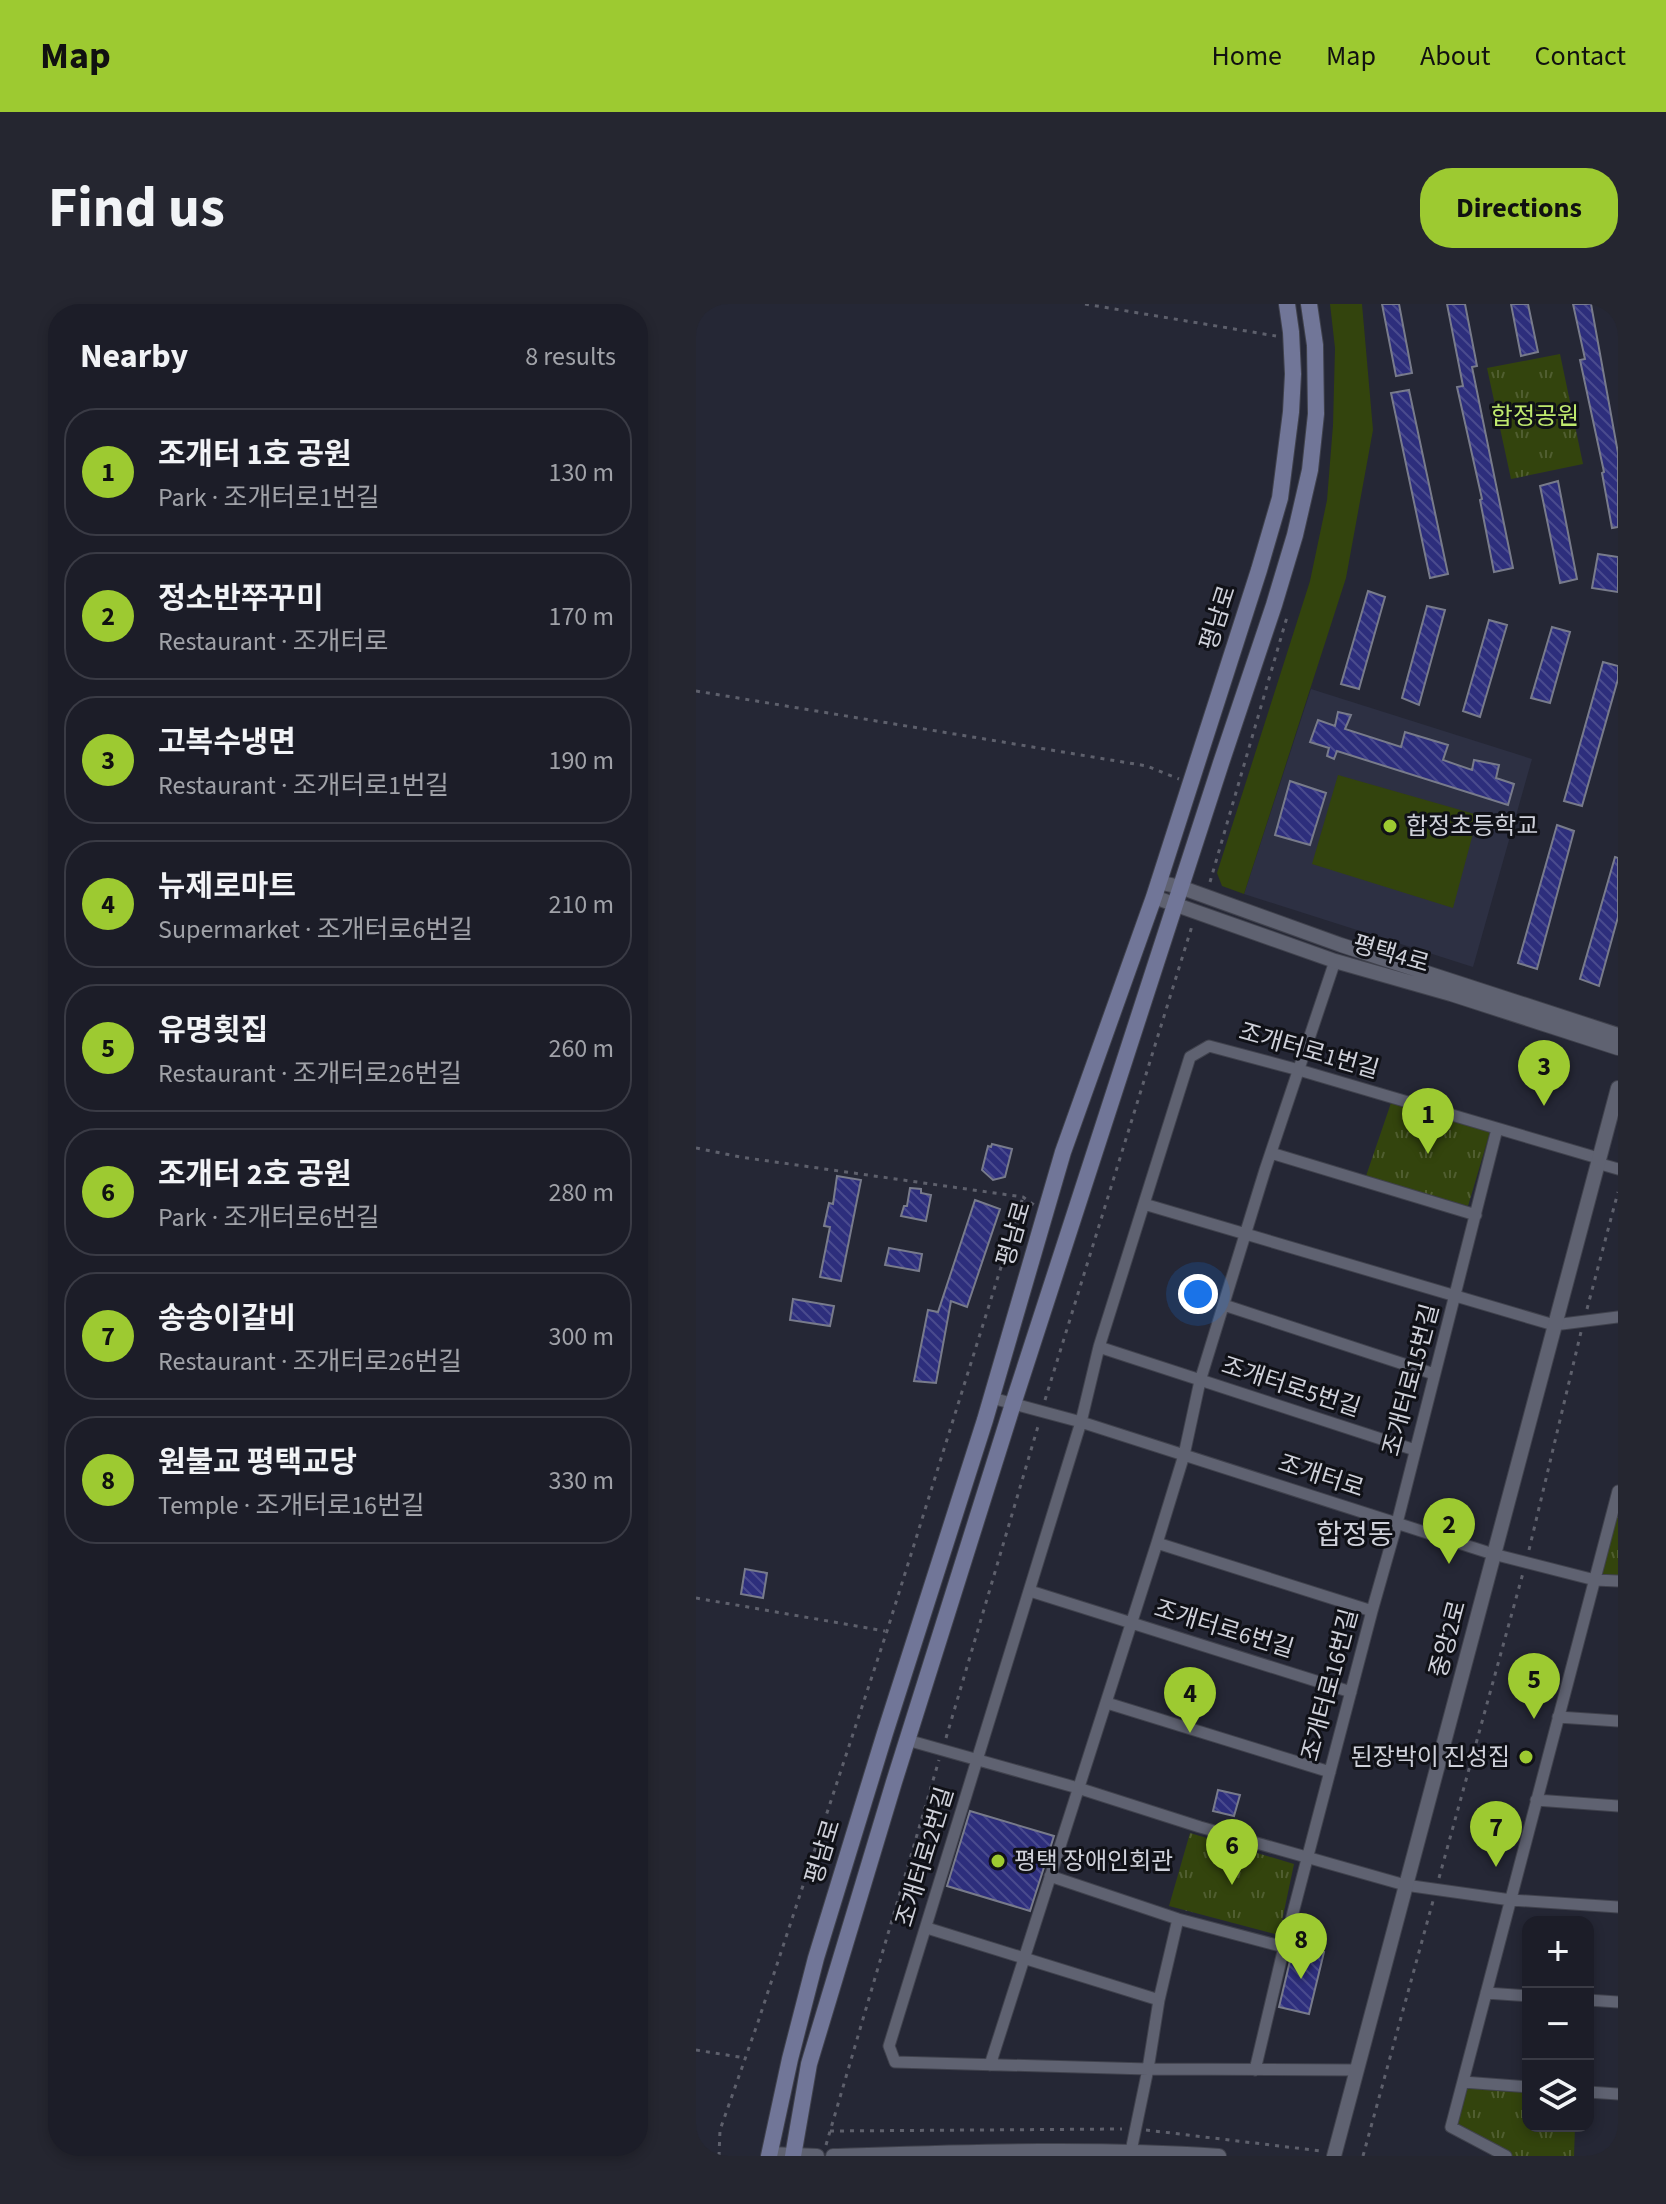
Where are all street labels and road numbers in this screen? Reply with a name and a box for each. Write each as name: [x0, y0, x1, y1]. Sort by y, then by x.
street label: 평남로: [1191, 581, 1245, 655]
street label: 평택4로: [1349, 926, 1433, 982]
street label: 조개터로1번길: [1235, 1014, 1383, 1088]
street label: 평남로: [988, 1197, 1040, 1271]
street label: 조개터로15번길: [1374, 1300, 1448, 1460]
street label: 조개터로5번길: [1217, 1348, 1365, 1426]
street label: 조개터로: [1274, 1446, 1368, 1506]
street label: 조개터로6번길: [1150, 1591, 1298, 1667]
street label: 중앙2로: [1421, 1597, 1475, 1681]
street label: 조개터로16번길: [1293, 1605, 1367, 1765]
street label: 조개터로2번길: [887, 1783, 963, 1931]
street label: 평남로: [797, 1815, 849, 1889]

